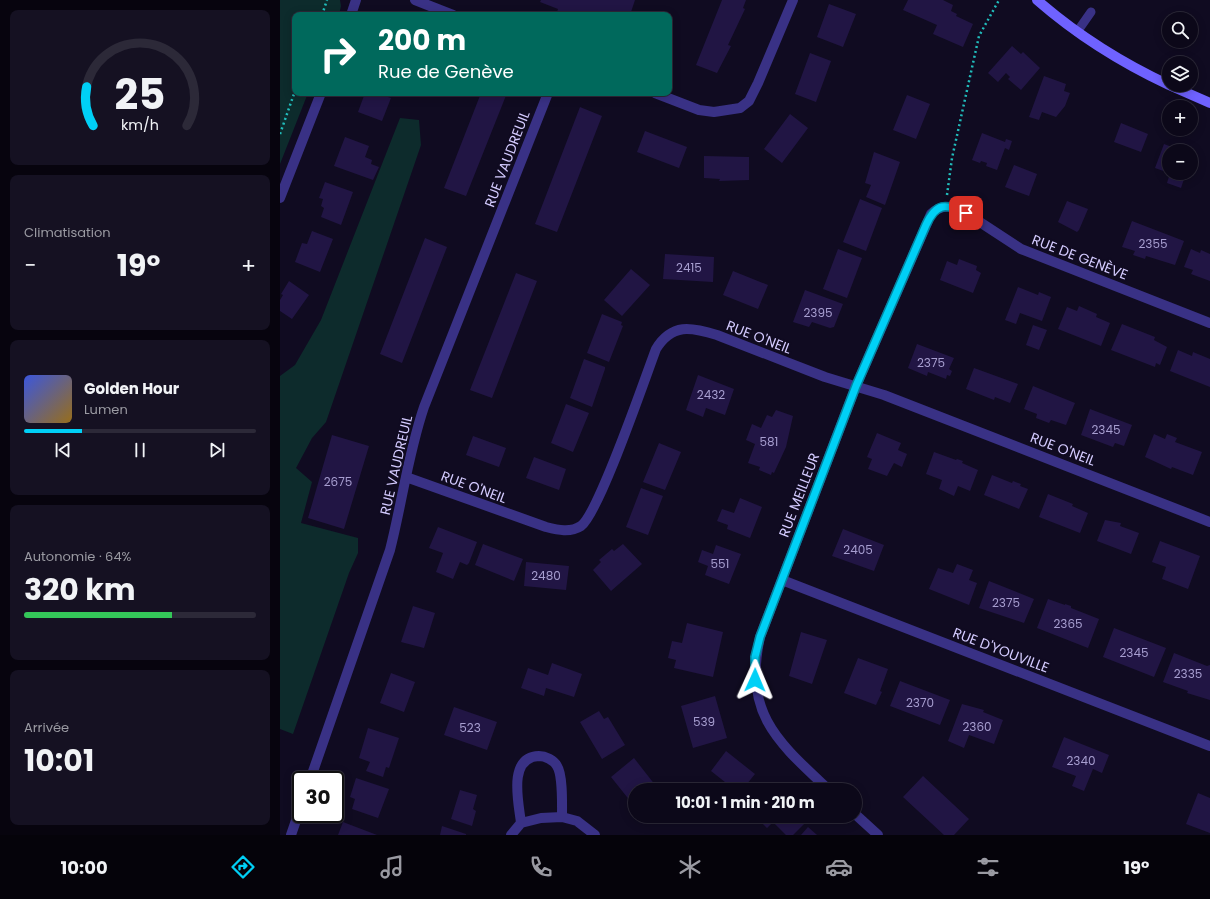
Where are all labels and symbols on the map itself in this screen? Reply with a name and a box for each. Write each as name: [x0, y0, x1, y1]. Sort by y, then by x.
street label: RUE VAUDREUIL: [479, 108, 535, 210]
pin: [949, 196, 983, 230]
street label: RUE DE GENÈVE: [1029, 229, 1131, 285]
house number: 2355: [1138, 235, 1168, 252]
house number: 2415: [676, 259, 702, 276]
house number: 2395: [803, 304, 833, 321]
street label: RUE O'NEIL: [723, 315, 795, 359]
house number: 2375: [917, 354, 945, 371]
house number: 2432: [697, 386, 725, 403]
street label: RUE VAUDREUIL: [375, 413, 417, 517]
house number: 2345: [1091, 421, 1121, 438]
street label: RUE O'NEIL: [1027, 427, 1099, 471]
house number: 581: [760, 433, 778, 450]
street label: RUE MEILLEUR: [774, 450, 824, 540]
street label: RUE O'NEIL: [438, 466, 510, 508]
house number: 2675: [324, 473, 352, 490]
house number: 2405: [843, 541, 873, 558]
house number: 551: [711, 555, 729, 572]
house number: 2480: [531, 567, 561, 584]
house number: 2375: [992, 594, 1020, 611]
house number: 2365: [1053, 615, 1083, 632]
street label: RUE D'YOUVILLE: [950, 622, 1052, 678]
house number: 2345: [1119, 644, 1149, 661]
position arrow: [734, 659, 776, 701]
house number: 2335: [1174, 665, 1202, 682]
house number: 2370: [906, 694, 934, 711]
house number: 539: [693, 713, 715, 730]
house number: 2360: [962, 718, 992, 735]
house number: 523: [459, 719, 481, 736]
house number: 2340: [1066, 752, 1096, 769]
speed limit sign: 30: [292, 771, 344, 823]

